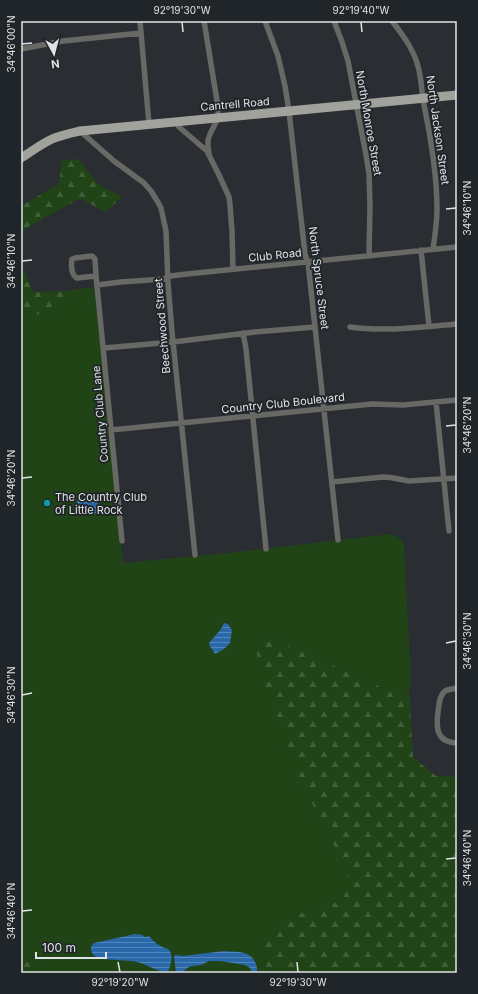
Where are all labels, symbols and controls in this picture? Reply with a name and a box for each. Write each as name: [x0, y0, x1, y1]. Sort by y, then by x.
text: 92°19'30"W: [153, 4, 211, 16]
text: 92°19'40"W: [333, 4, 390, 16]
text: 34°46'00"N: [5, 15, 17, 73]
north arrow: [34, 34, 74, 74]
text: N: [50, 56, 60, 71]
street label: North Monroe Street: [353, 69, 385, 177]
street label: North Jackson Street: [423, 74, 453, 186]
street label: Cantrell Road: [200, 94, 270, 114]
text: 34°46'10"N: [461, 181, 473, 235]
street label: North Spruce Street: [306, 226, 332, 331]
text: 34°46'10"N: [5, 234, 17, 288]
street label: Club Road: [248, 245, 302, 265]
street label: Beechwood Street: [151, 277, 173, 374]
street label: Country Club Lane: [89, 365, 111, 463]
street label: Country Club Boulevard: [221, 390, 345, 416]
text: 34°46'20"N: [461, 397, 473, 453]
text: 34°46'20"N: [5, 450, 17, 506]
place label: The Country Club of Little Rock: [55, 490, 147, 517]
marker: The Country Club of Little Rock: [42, 498, 52, 508]
text: 34°46'30"N: [461, 613, 473, 669]
text: 34°46'30"N: [5, 667, 17, 723]
text: 34°46'40"N: [461, 830, 473, 886]
text: 34°46'40"N: [5, 883, 17, 939]
scale bar: [36, 934, 106, 960]
text: 100 m: [42, 940, 76, 955]
text: 92°19'20"W: [91, 976, 149, 988]
text: 92°19'30"W: [269, 976, 327, 988]

